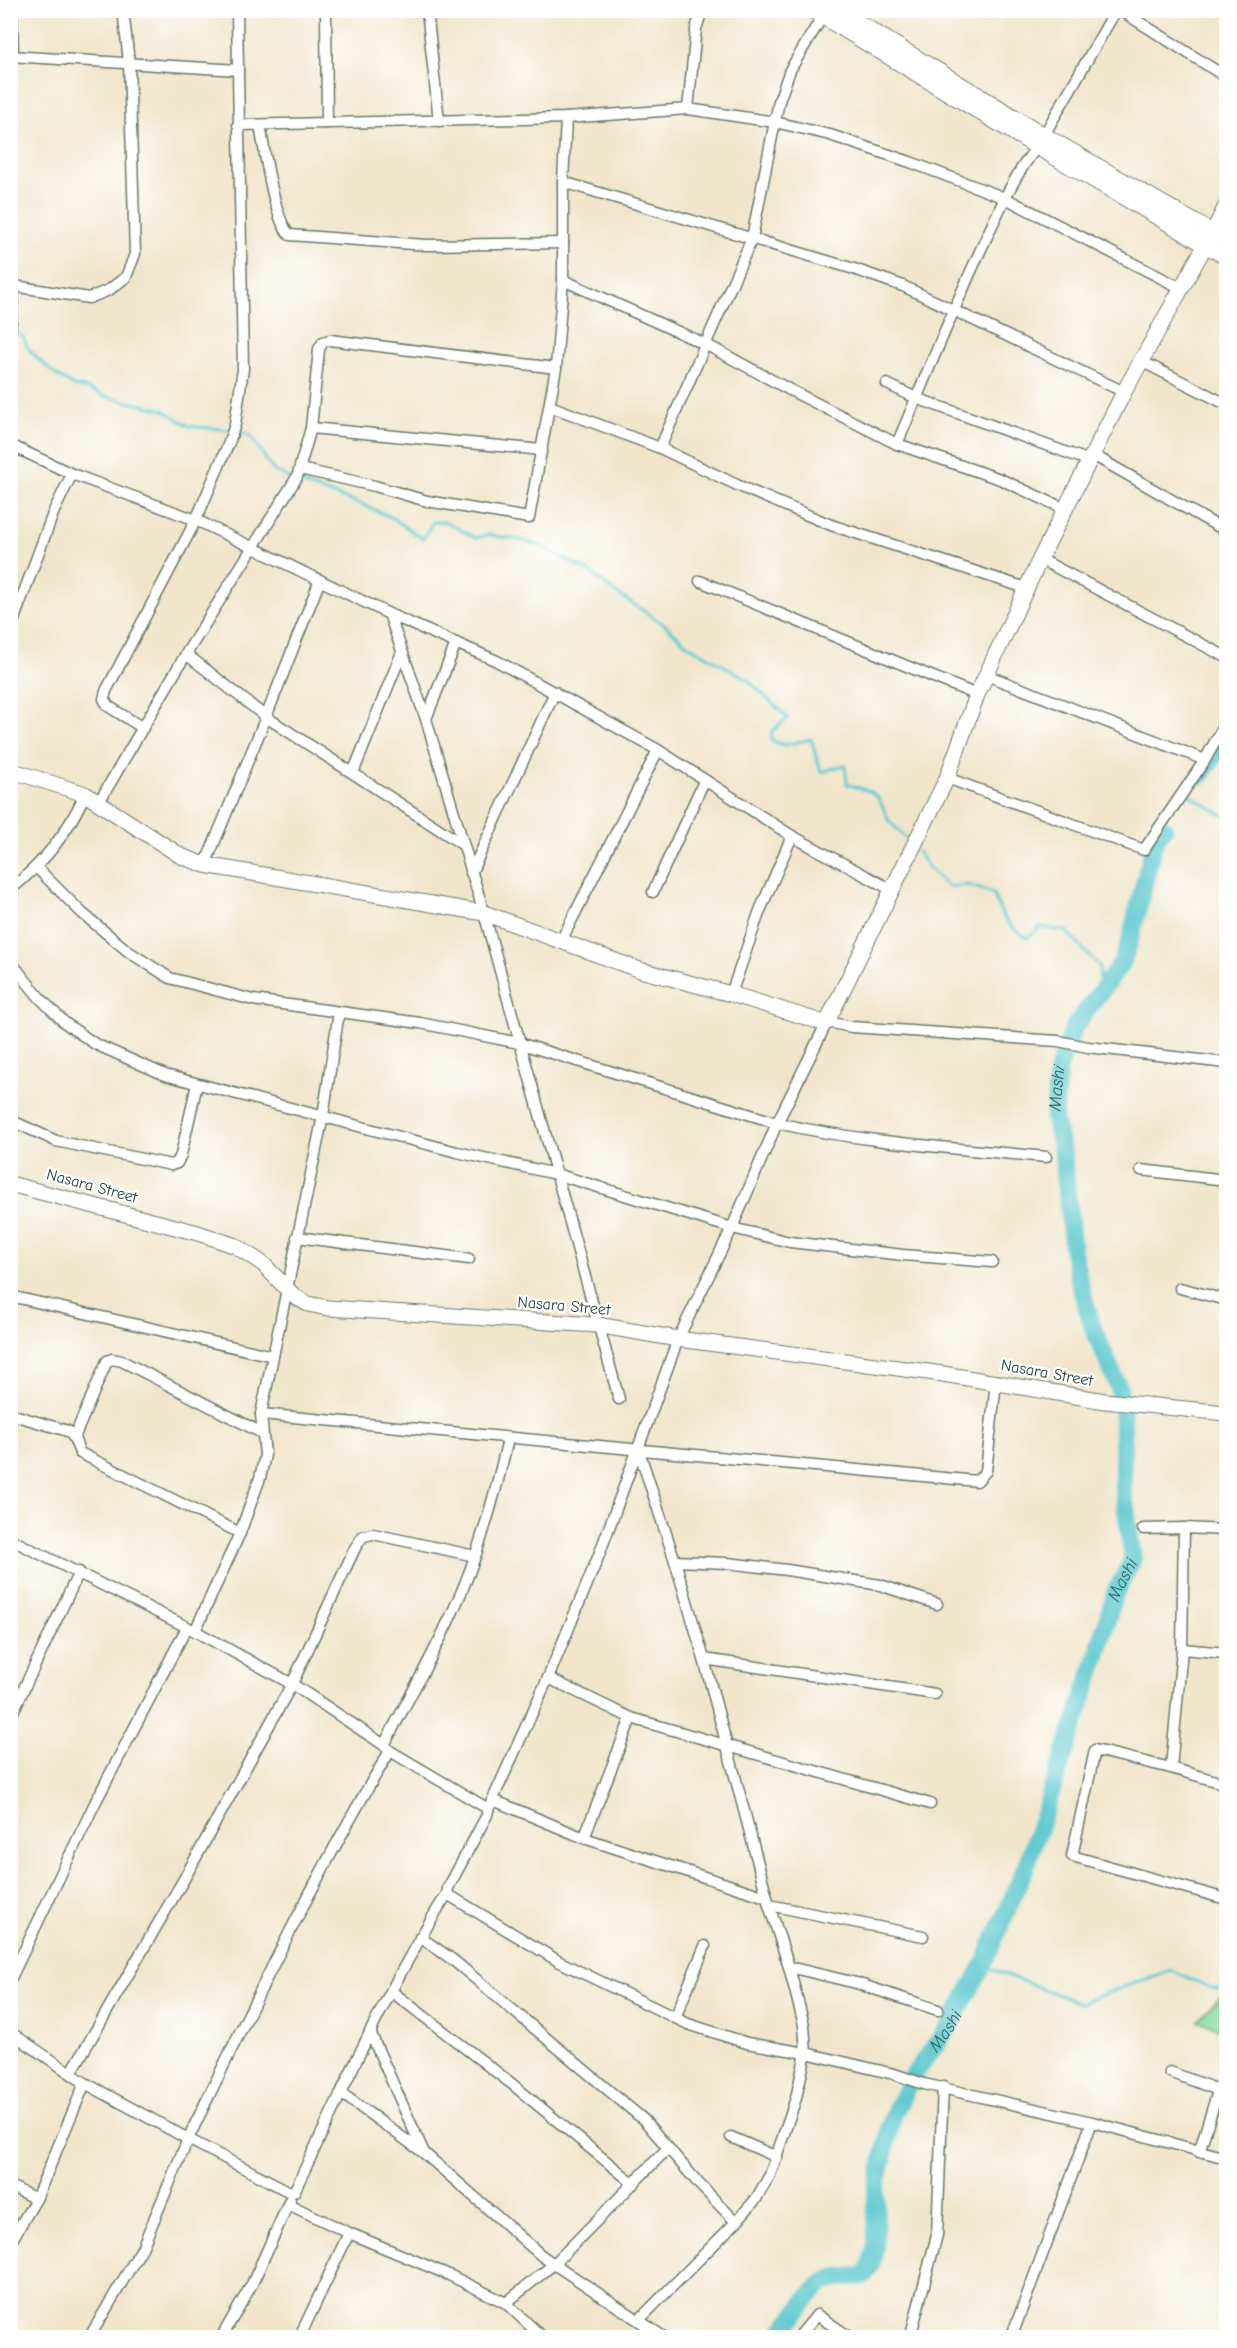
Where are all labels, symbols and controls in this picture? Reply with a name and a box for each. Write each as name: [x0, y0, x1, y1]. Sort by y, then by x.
water label: Mashi: [1044, 1061, 1070, 1113]
street label: Nasara Street: [45, 1165, 140, 1207]
street label: Nasara Street: [517, 1293, 612, 1319]
street label: Nasara Street: [999, 1356, 1095, 1390]
water label: Mashi: [1102, 1554, 1142, 1604]
water label: Mashi: [923, 2005, 967, 2056]

